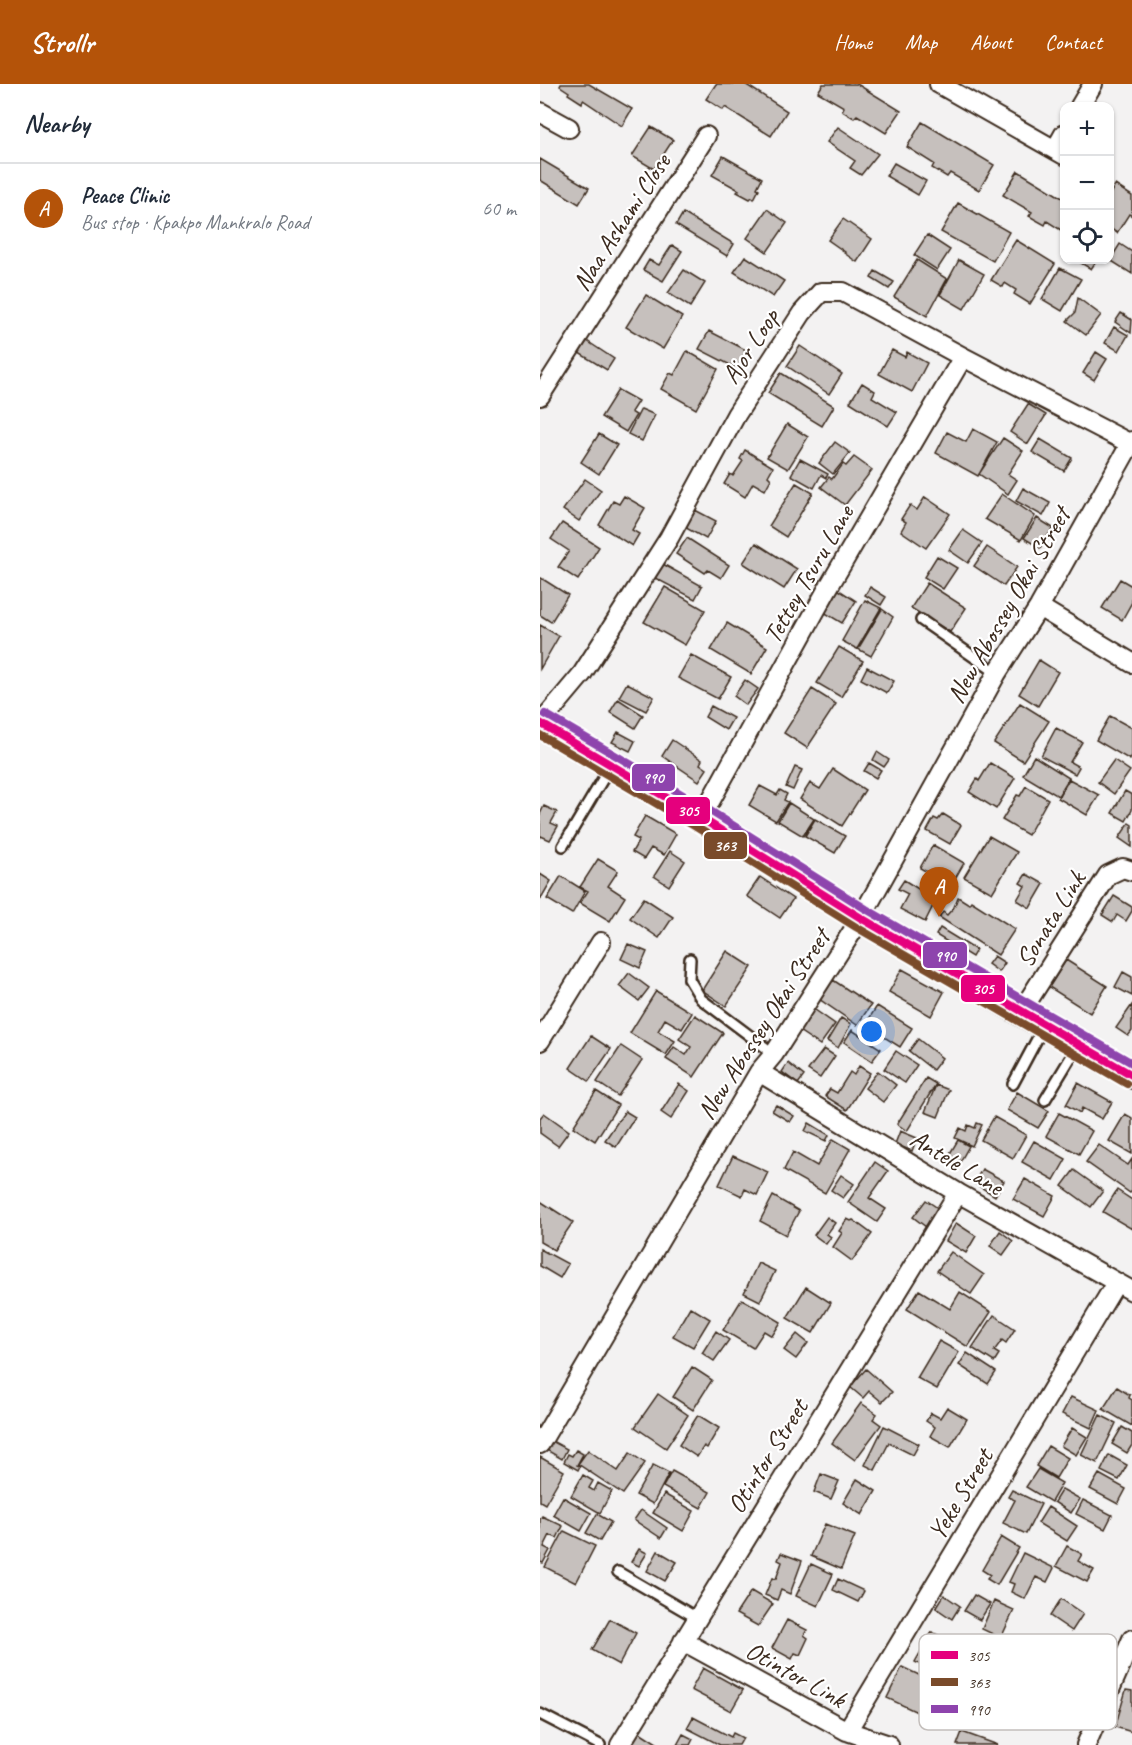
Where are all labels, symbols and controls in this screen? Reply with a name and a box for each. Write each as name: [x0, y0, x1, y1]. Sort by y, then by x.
text: Strollr: [30, 25, 94, 60]
text: Home: [834, 29, 872, 55]
text: Map: [905, 29, 937, 55]
text: About: [970, 29, 1012, 55]
text: Contact: [1045, 29, 1102, 55]
map controls: [1060, 102, 1114, 264]
button: +: [1060, 102, 1114, 156]
text: Nearby: [24, 107, 89, 140]
street label: Naa Ashami Close: [565, 146, 679, 297]
button: −: [1060, 156, 1114, 210]
text: Peace Clinic: [81, 182, 169, 210]
text: A: [38, 196, 49, 221]
text: 60 m: [482, 196, 516, 221]
text: Bus stop · Kpakpo Mankralo Road: [81, 210, 309, 235]
button: locate: [1060, 210, 1114, 264]
street label: Ajor Loop: [714, 301, 788, 390]
street label: Tettey Tsuru Lane: [756, 498, 862, 649]
street label: New Abossey Okai Street: [939, 499, 1080, 709]
line badge: 990: [631, 763, 676, 792]
text: 990: [642, 768, 665, 788]
line badge: 305: [665, 796, 711, 825]
text: 305: [677, 801, 701, 821]
line badge: 363: [703, 831, 748, 860]
text: 363: [714, 836, 738, 856]
street label: Sonata Link: [1008, 863, 1094, 973]
pin: A: [920, 868, 958, 917]
street label: New Abossey Okai Street: [690, 920, 839, 1126]
line badge: 990: [922, 941, 968, 969]
text: 990: [934, 946, 957, 966]
line badge: 305: [960, 974, 1006, 1003]
text: 305: [972, 979, 996, 999]
your location: [857, 1017, 886, 1046]
street label: Antele Lane: [904, 1122, 1011, 1204]
street label: Otintor Street: [719, 1391, 817, 1519]
street label: Yeke Street: [920, 1441, 1002, 1546]
street label: Otintor Link: [740, 1634, 854, 1717]
legend: [919, 1634, 1117, 1730]
text: 305: [968, 1646, 990, 1666]
text: 363: [968, 1673, 991, 1693]
text: 990: [968, 1700, 991, 1720]

